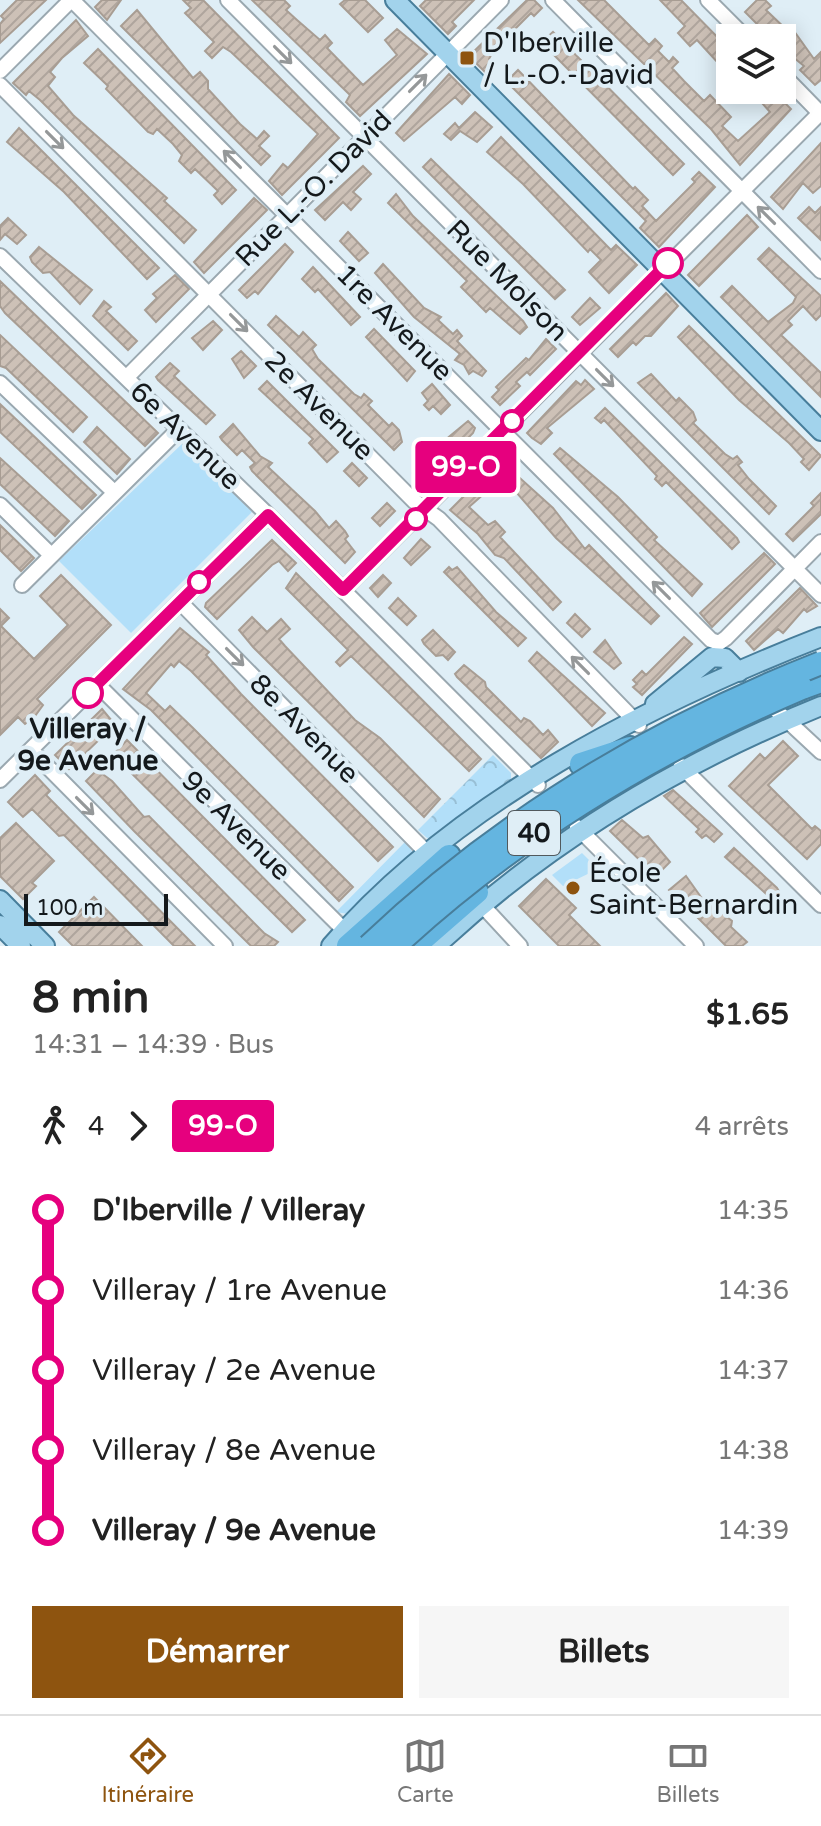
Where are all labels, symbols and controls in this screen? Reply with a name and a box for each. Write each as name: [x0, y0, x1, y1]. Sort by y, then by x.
map controls: [716, 24, 796, 104]
button: layers: [716, 24, 796, 104]
place label: D'Iberville / L.-O.-David: [483, 26, 654, 92]
one-way arrow: [274, 45, 293, 65]
marker: D'Iberville / L.-O.-David: [458, 49, 476, 67]
one-way arrow: [408, 74, 427, 93]
street label: Rue L.-O. David: [228, 103, 399, 274]
one-way arrow: [45, 130, 64, 149]
one-way arrow: [223, 150, 242, 169]
one-way arrow: [757, 206, 776, 225]
street label: Rue Molson: [439, 213, 575, 349]
unlabelled marker: [653, 248, 683, 278]
street label: 1re Avenue: [329, 257, 460, 388]
one-way arrow: [230, 313, 249, 333]
street label: 2e Avenue: [257, 344, 381, 468]
one-way arrow: [595, 368, 614, 387]
street label: 6e Avenue: [123, 375, 248, 497]
unlabelled marker: [501, 410, 523, 432]
line badge: 99-O: [410, 441, 522, 493]
text: 99-O: [431, 450, 501, 484]
unlabelled marker: [405, 508, 427, 530]
unlabelled marker: [188, 571, 210, 593]
one-way arrow: [652, 581, 671, 600]
one-way arrow: [225, 647, 244, 666]
one-way arrow: [570, 656, 590, 675]
street label: 8e Avenue: [242, 667, 366, 791]
marker: Villeray / 9e Avenue: [73, 678, 103, 708]
place label: Villeray / 9e Avenue: [18, 712, 159, 778]
street label: 9e Avenue: [174, 764, 298, 888]
one-way arrow: [75, 796, 95, 815]
road number: 40: [508, 811, 560, 855]
place label: École Saint-Bernardin: [589, 856, 798, 922]
marker: École Saint-Bernardin: [564, 879, 582, 897]
scale bar: [24, 890, 168, 926]
text: 100 m: [36, 895, 103, 921]
text: 8 min: [32, 972, 149, 1025]
text: $1.65: [706, 996, 789, 1033]
text: 14:31 – 14:39 · Bus: [32, 1029, 274, 1060]
icon: walk: [32, 1104, 76, 1148]
icon: forward: [116, 1104, 160, 1148]
text: 99-O: [188, 1109, 258, 1143]
text: 4: [88, 1111, 104, 1142]
text: 4 arrêts: [695, 1111, 789, 1142]
text: D'Iberville / Villeray: [92, 1192, 365, 1229]
text: 14:35: [717, 1195, 789, 1226]
text: Villeray / 1re Avenue: [92, 1272, 387, 1309]
text: 14:36: [717, 1275, 789, 1306]
text: Villeray / 2e Avenue: [92, 1352, 376, 1389]
text: 14:37: [717, 1355, 789, 1386]
text: Villeray / 8e Avenue: [92, 1432, 376, 1469]
text: 14:38: [717, 1435, 789, 1466]
text: Villeray / 9e Avenue: [92, 1512, 376, 1549]
text: 14:39: [717, 1515, 789, 1546]
button: Démarrer: [32, 1606, 403, 1698]
button: Billets: [419, 1606, 789, 1698]
tab: Itinéraire: [101, 1734, 194, 1808]
tab: Carte: [397, 1734, 454, 1808]
tab: Billets: [657, 1734, 720, 1808]

